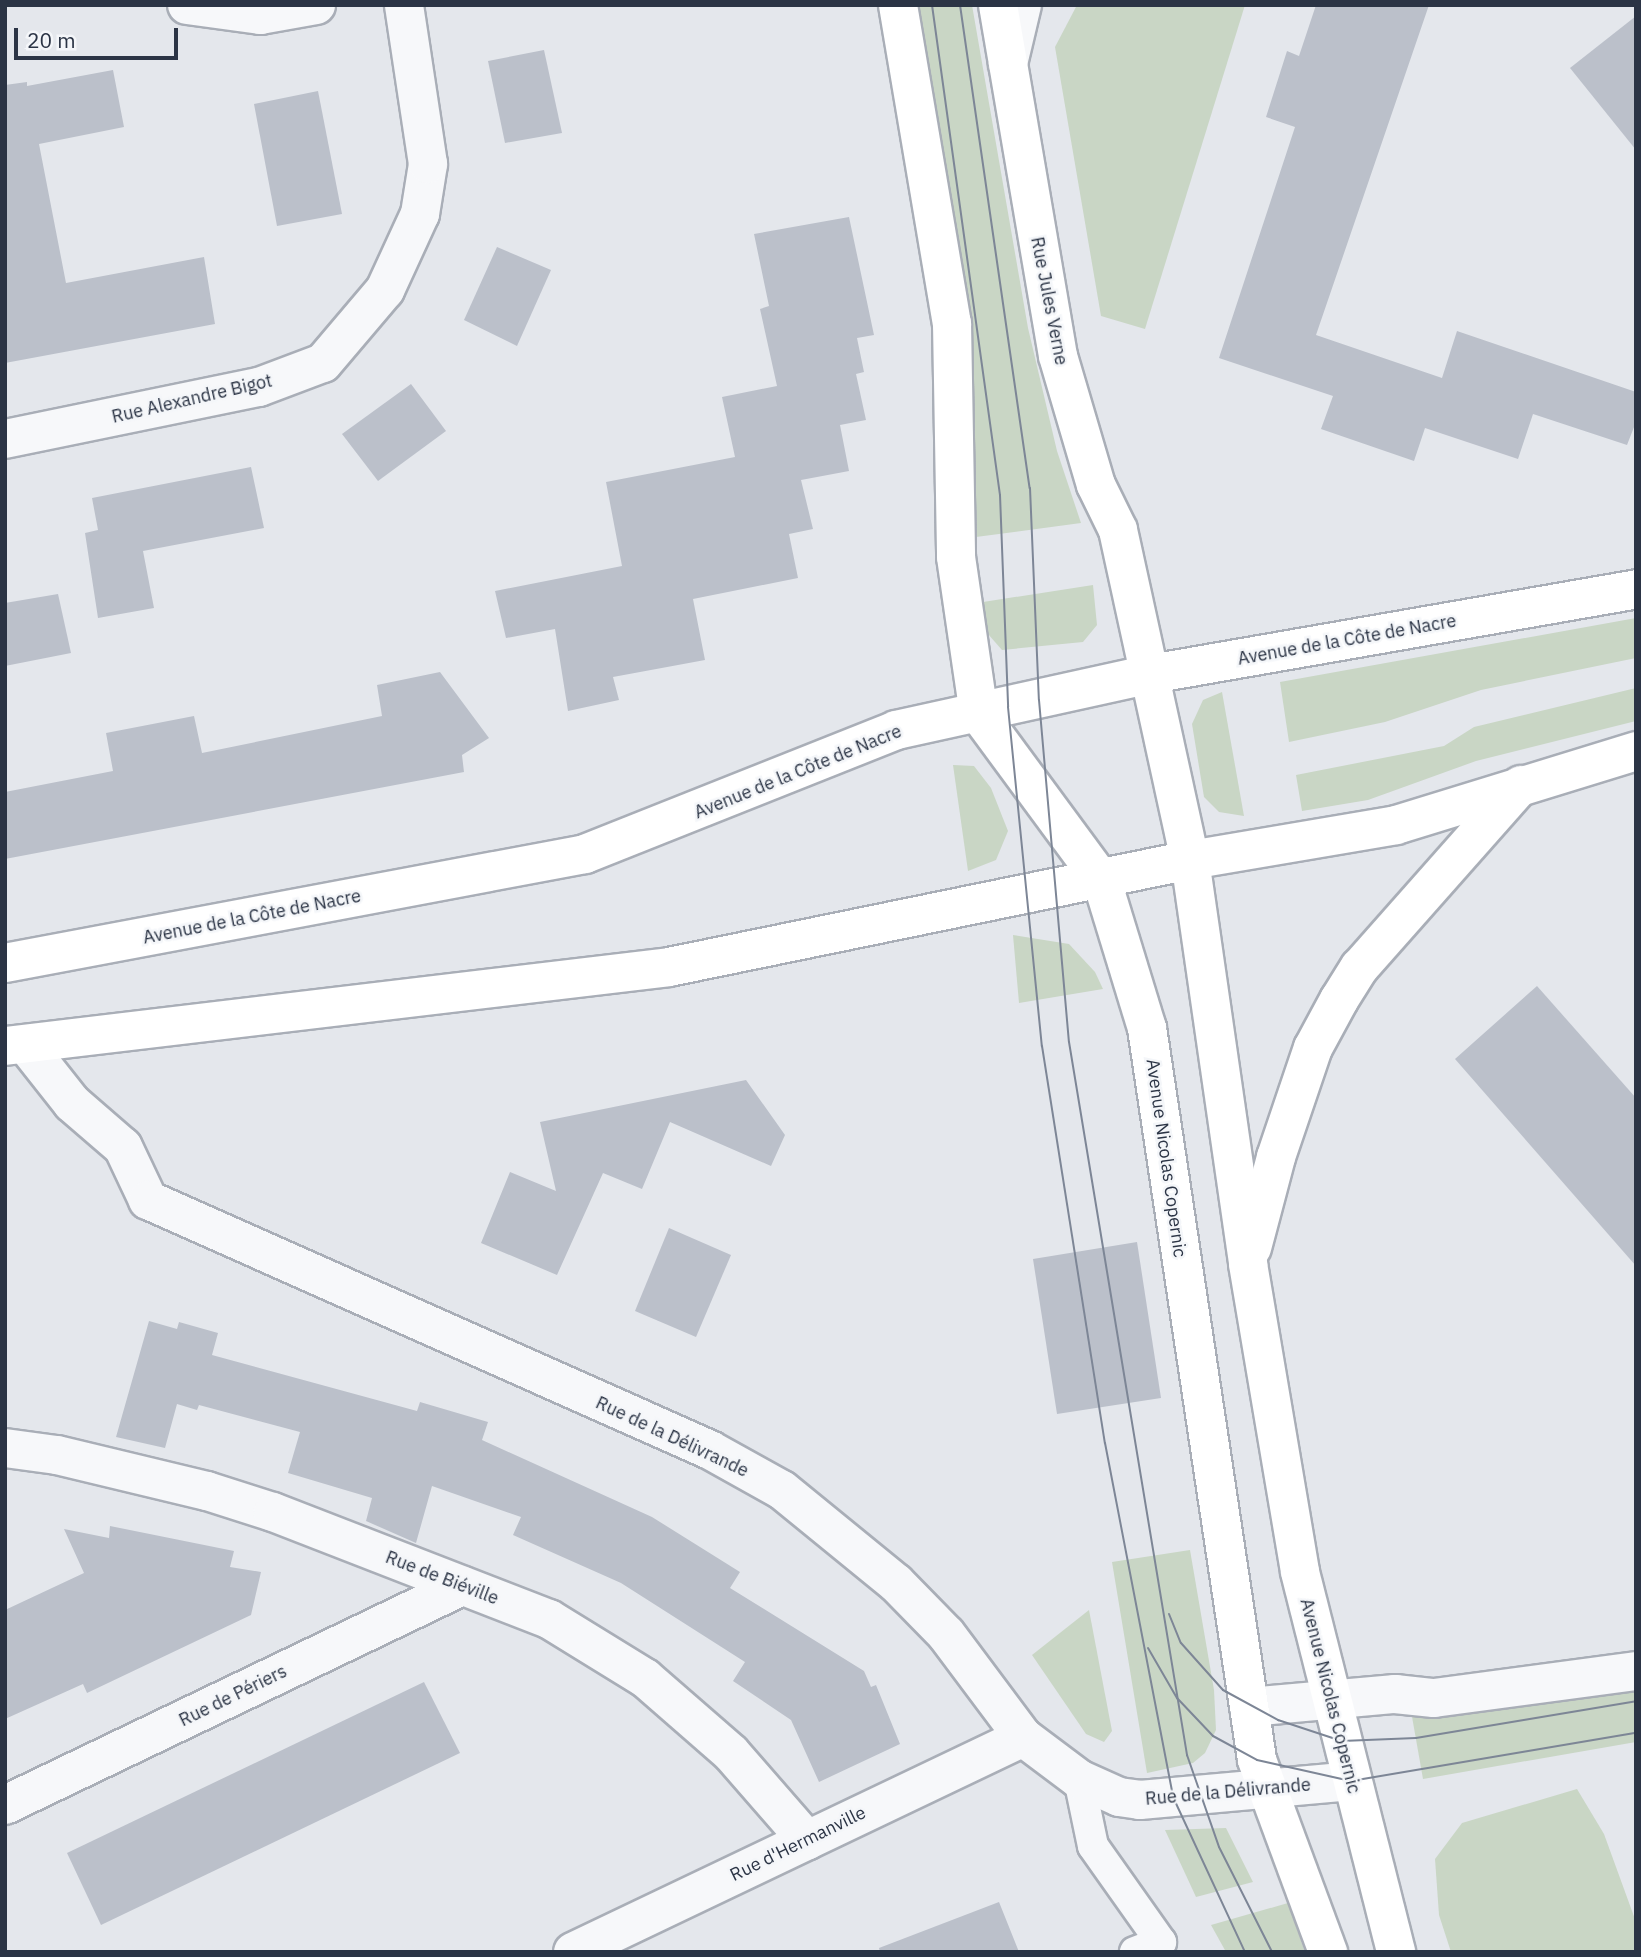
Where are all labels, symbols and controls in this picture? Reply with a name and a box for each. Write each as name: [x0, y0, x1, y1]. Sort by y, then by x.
scale bar: [18, 14, 182, 58]
text: 20 m: [27, 26, 76, 54]
street label: Rue Jules Verne: [1026, 235, 1072, 367]
street label: Rue Alexandre Bigot: [110, 370, 274, 428]
street label: Avenue de la Côte de Nacre: [1236, 610, 1458, 670]
street label: Avenue de la Côte de Nacre: [691, 720, 905, 824]
street label: Avenue de la Côte de Nacre: [141, 885, 363, 949]
street label: Avenue Nicolas Copernic: [1141, 1057, 1191, 1259]
street label: Rue de la Délivrande: [592, 1392, 752, 1482]
street label: Rue de Biéville: [382, 1547, 502, 1609]
street label: Avenue Nicolas Copernic: [1295, 1596, 1365, 1796]
street label: Rue de Périers: [176, 1661, 290, 1731]
street label: Rue de la Délivrande: [1144, 1774, 1312, 1810]
street label: Rue d'Hermanville: [727, 1802, 869, 1886]

